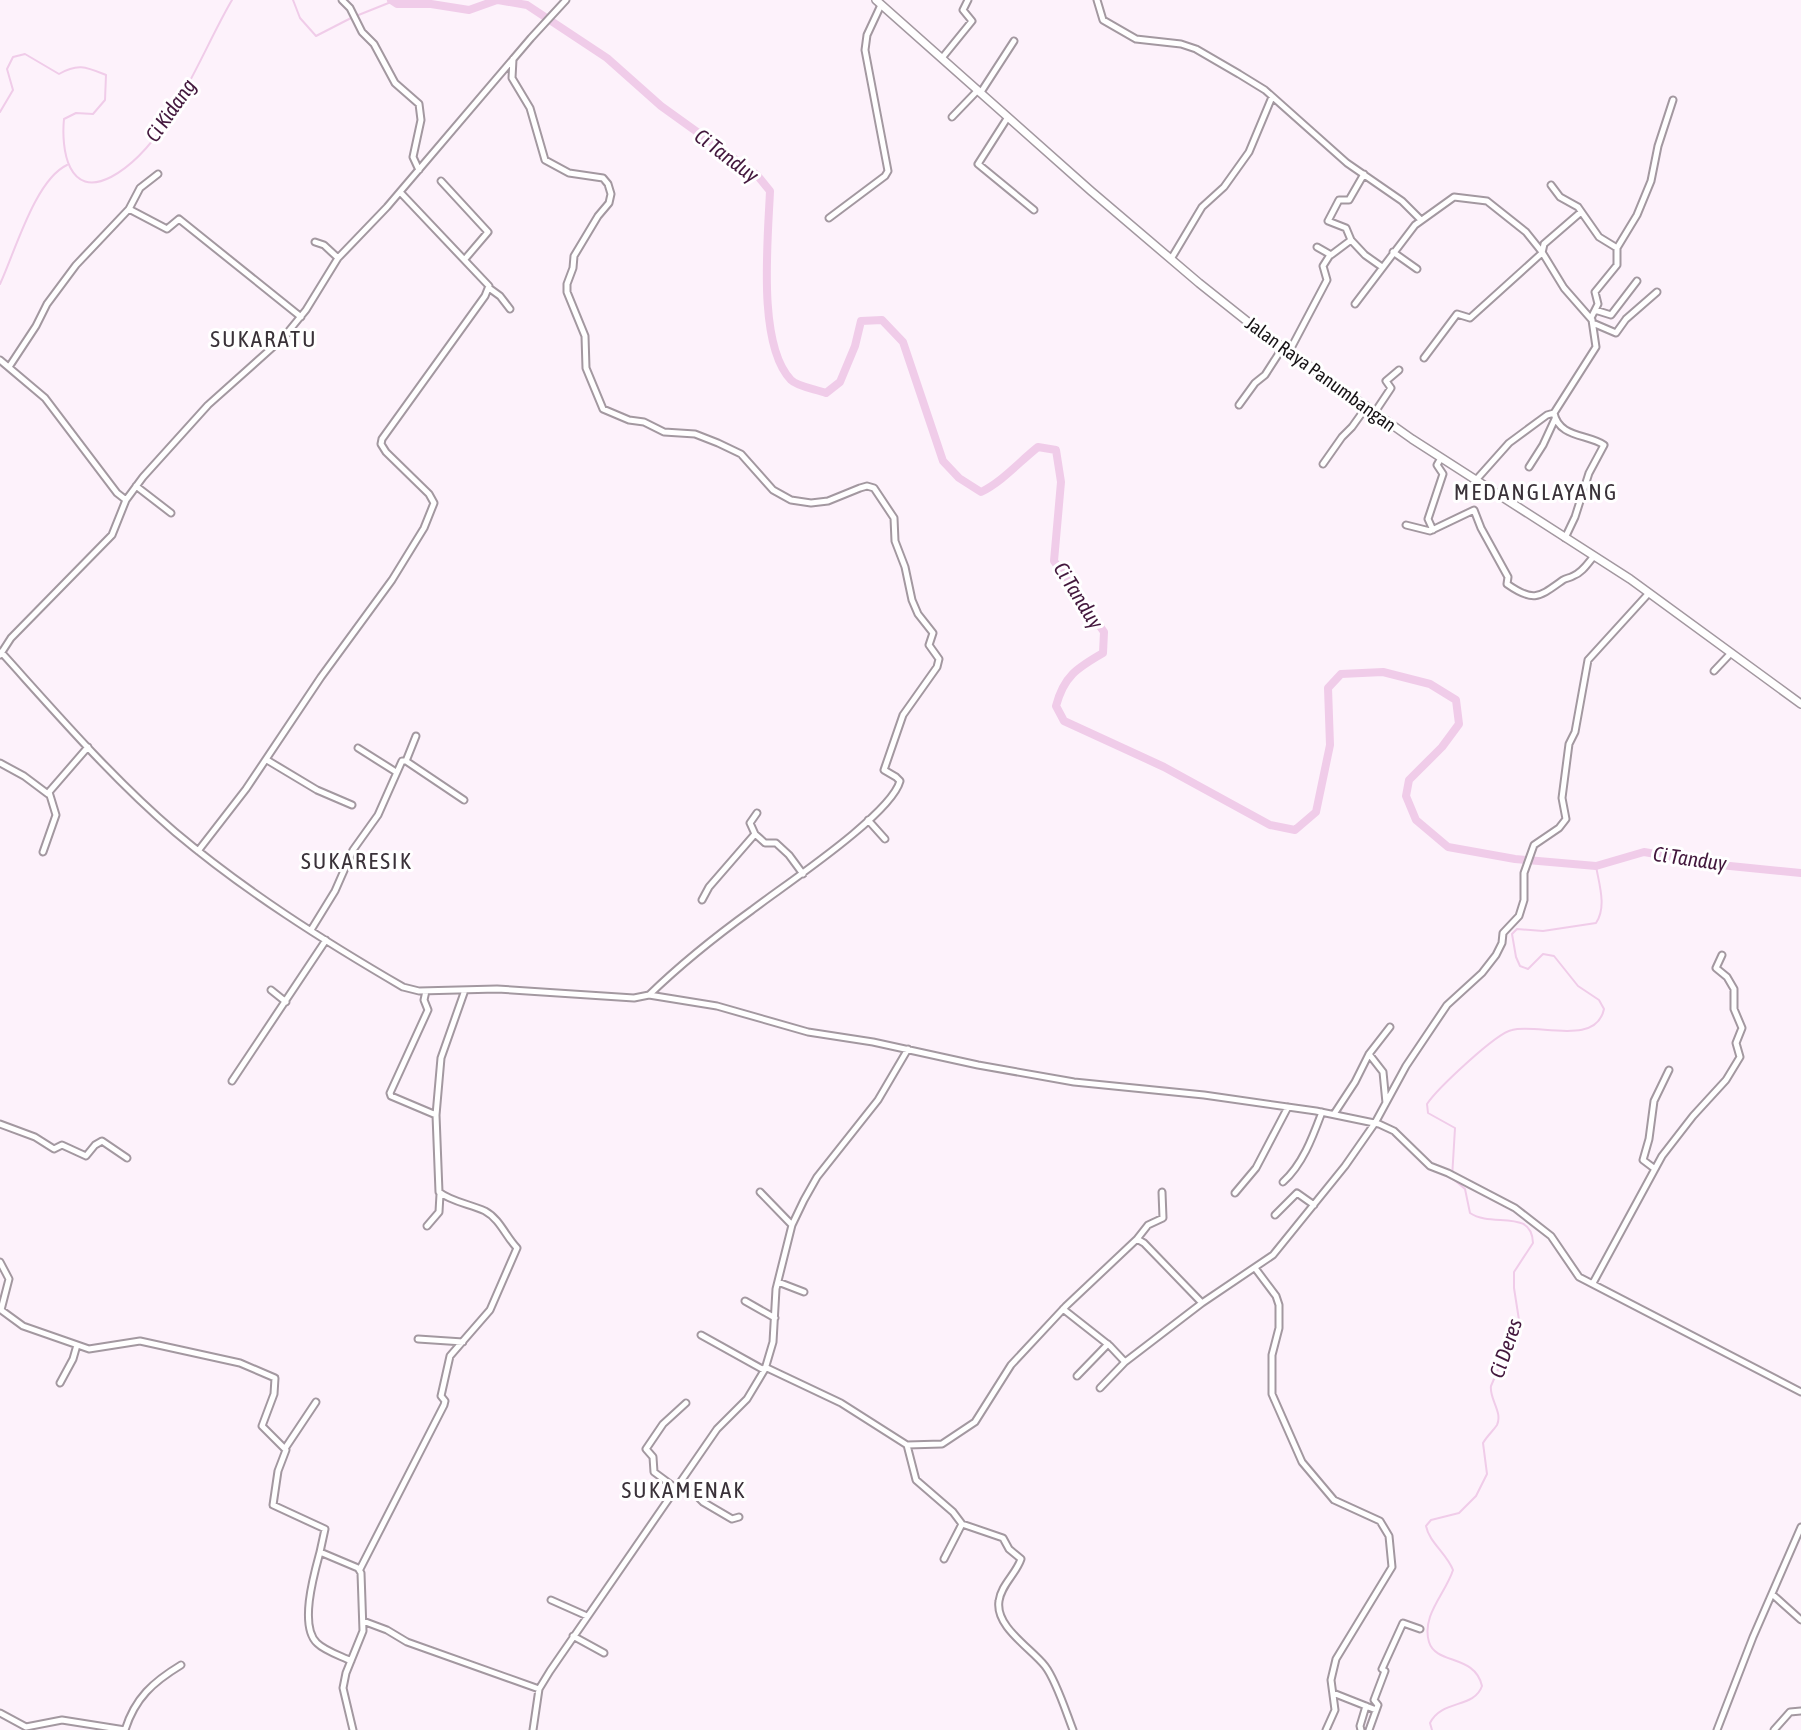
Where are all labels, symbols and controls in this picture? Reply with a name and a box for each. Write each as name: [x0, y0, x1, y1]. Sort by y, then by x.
water label: Ci Kidang: [140, 74, 200, 146]
water label: Ci Tanduy: [690, 123, 764, 187]
street label: Jalan Raya Panumbangan: [1241, 312, 1401, 436]
district label: SUKARATU: [210, 326, 318, 352]
district label: MEDANGLAYANG: [1454, 479, 1618, 505]
water label: Ci Tanduy: [1049, 557, 1109, 633]
water label: Ci Tanduy: [1652, 841, 1729, 875]
district label: SUKARESIK: [301, 848, 413, 874]
water label: Ci Deres: [1484, 1315, 1526, 1381]
district label: SUKAMENAK: [621, 1477, 747, 1503]

